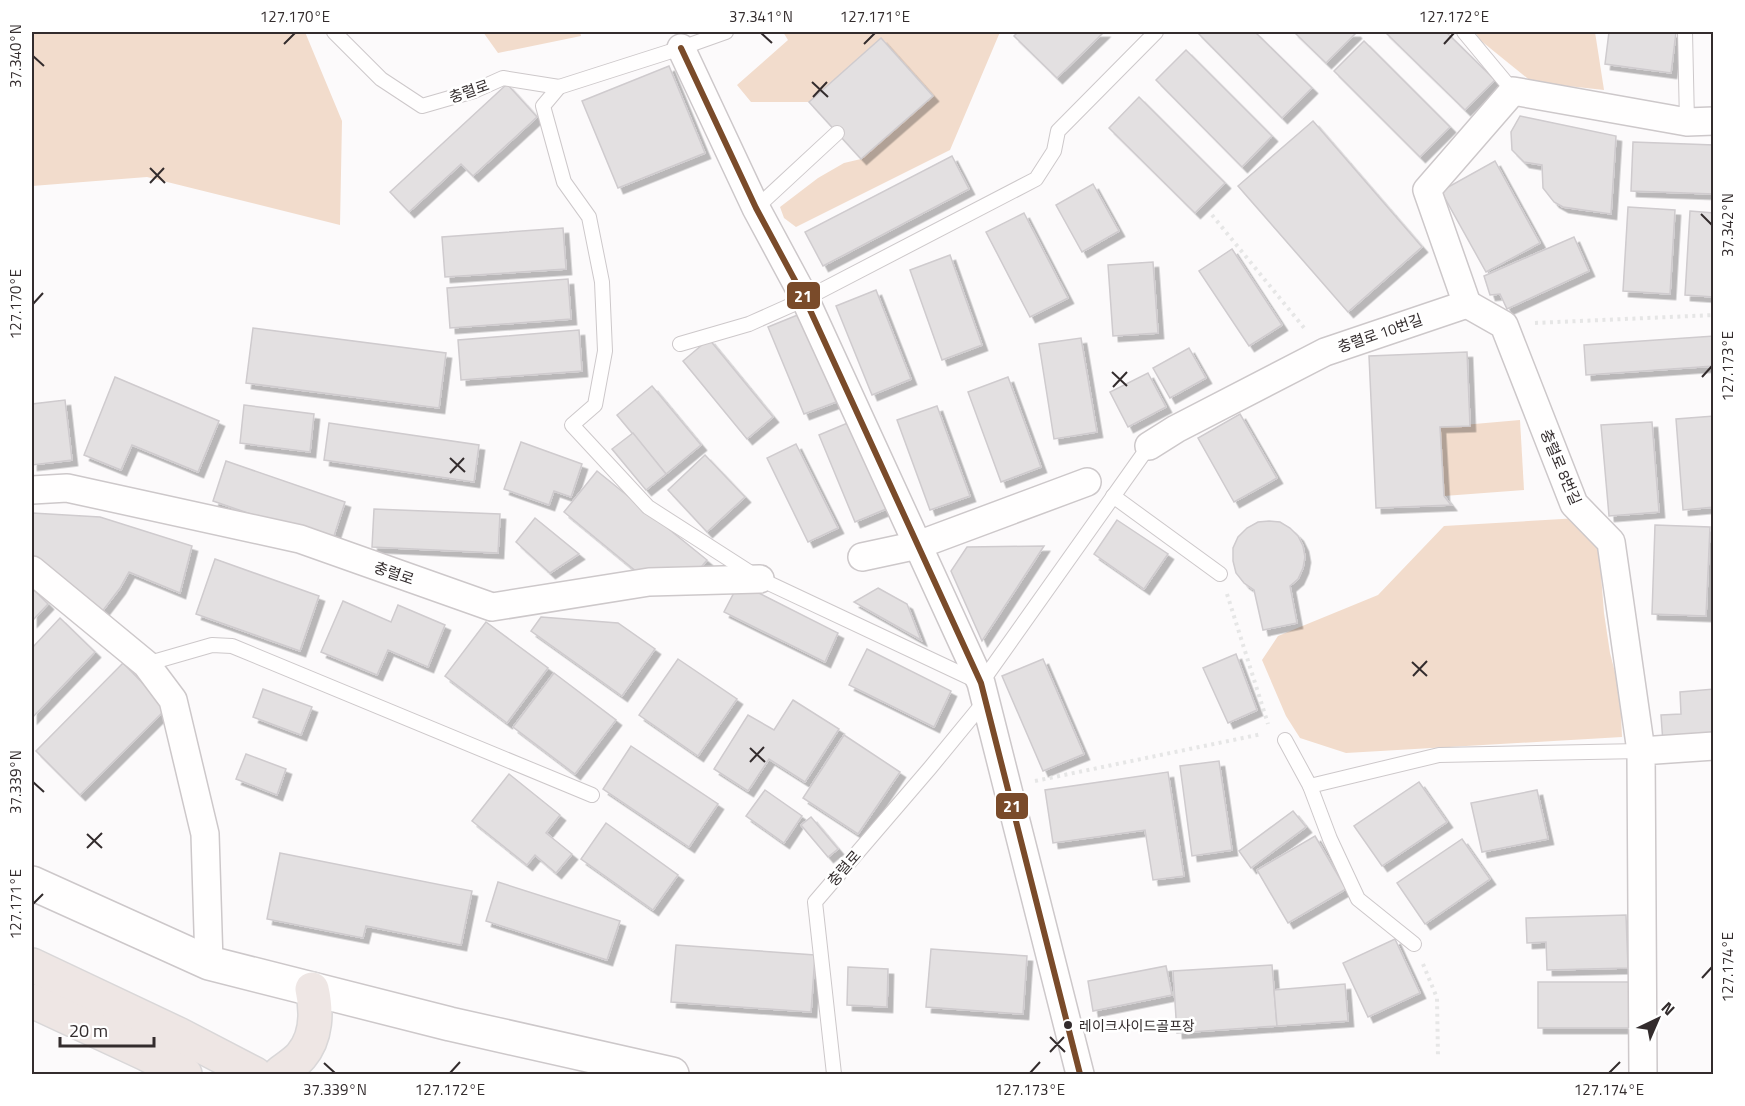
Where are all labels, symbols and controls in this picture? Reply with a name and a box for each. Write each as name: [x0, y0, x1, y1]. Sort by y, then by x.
text: 127.170°E: [260, 5, 330, 28]
text: 37.341°N: [729, 5, 793, 28]
text: 127.171°E: [840, 5, 910, 28]
text: 127.172°E: [1419, 5, 1489, 28]
text: 37.340°N: [4, 24, 27, 88]
street label: 충렬로: [446, 73, 492, 109]
text: 37.342°N: [1716, 193, 1739, 257]
text: 127.170°E: [4, 269, 27, 339]
line badge: 21: [786, 281, 821, 310]
text: 21: [794, 284, 812, 308]
street label: 충렬로 10번길: [1334, 308, 1426, 358]
text: 127.173°E: [1716, 331, 1739, 401]
street label: 충렬로 8번길: [1535, 425, 1587, 509]
street label: 충렬로: [371, 555, 417, 591]
text: 37.339°N: [4, 750, 27, 814]
line badge: 21: [995, 792, 1029, 820]
text: 21: [1003, 794, 1021, 818]
street label: 충렬로: [822, 845, 866, 891]
text: 127.171°E: [4, 869, 27, 939]
text: 127.174°E: [1716, 932, 1739, 1002]
north arrow: [1628, 989, 1688, 1049]
text: N: [1656, 996, 1681, 1021]
scale bar: [60, 1010, 154, 1048]
place label: 레이크사이드골프장: [1079, 1015, 1195, 1036]
text: 20 m: [69, 1017, 108, 1044]
marker: 레이크사이드골프장: [1062, 1019, 1074, 1031]
text: 37.339°N: [303, 1078, 367, 1101]
text: 127.172°E: [415, 1078, 485, 1101]
text: 127.173°E: [995, 1078, 1065, 1101]
text: 127.174°E: [1574, 1078, 1644, 1101]

